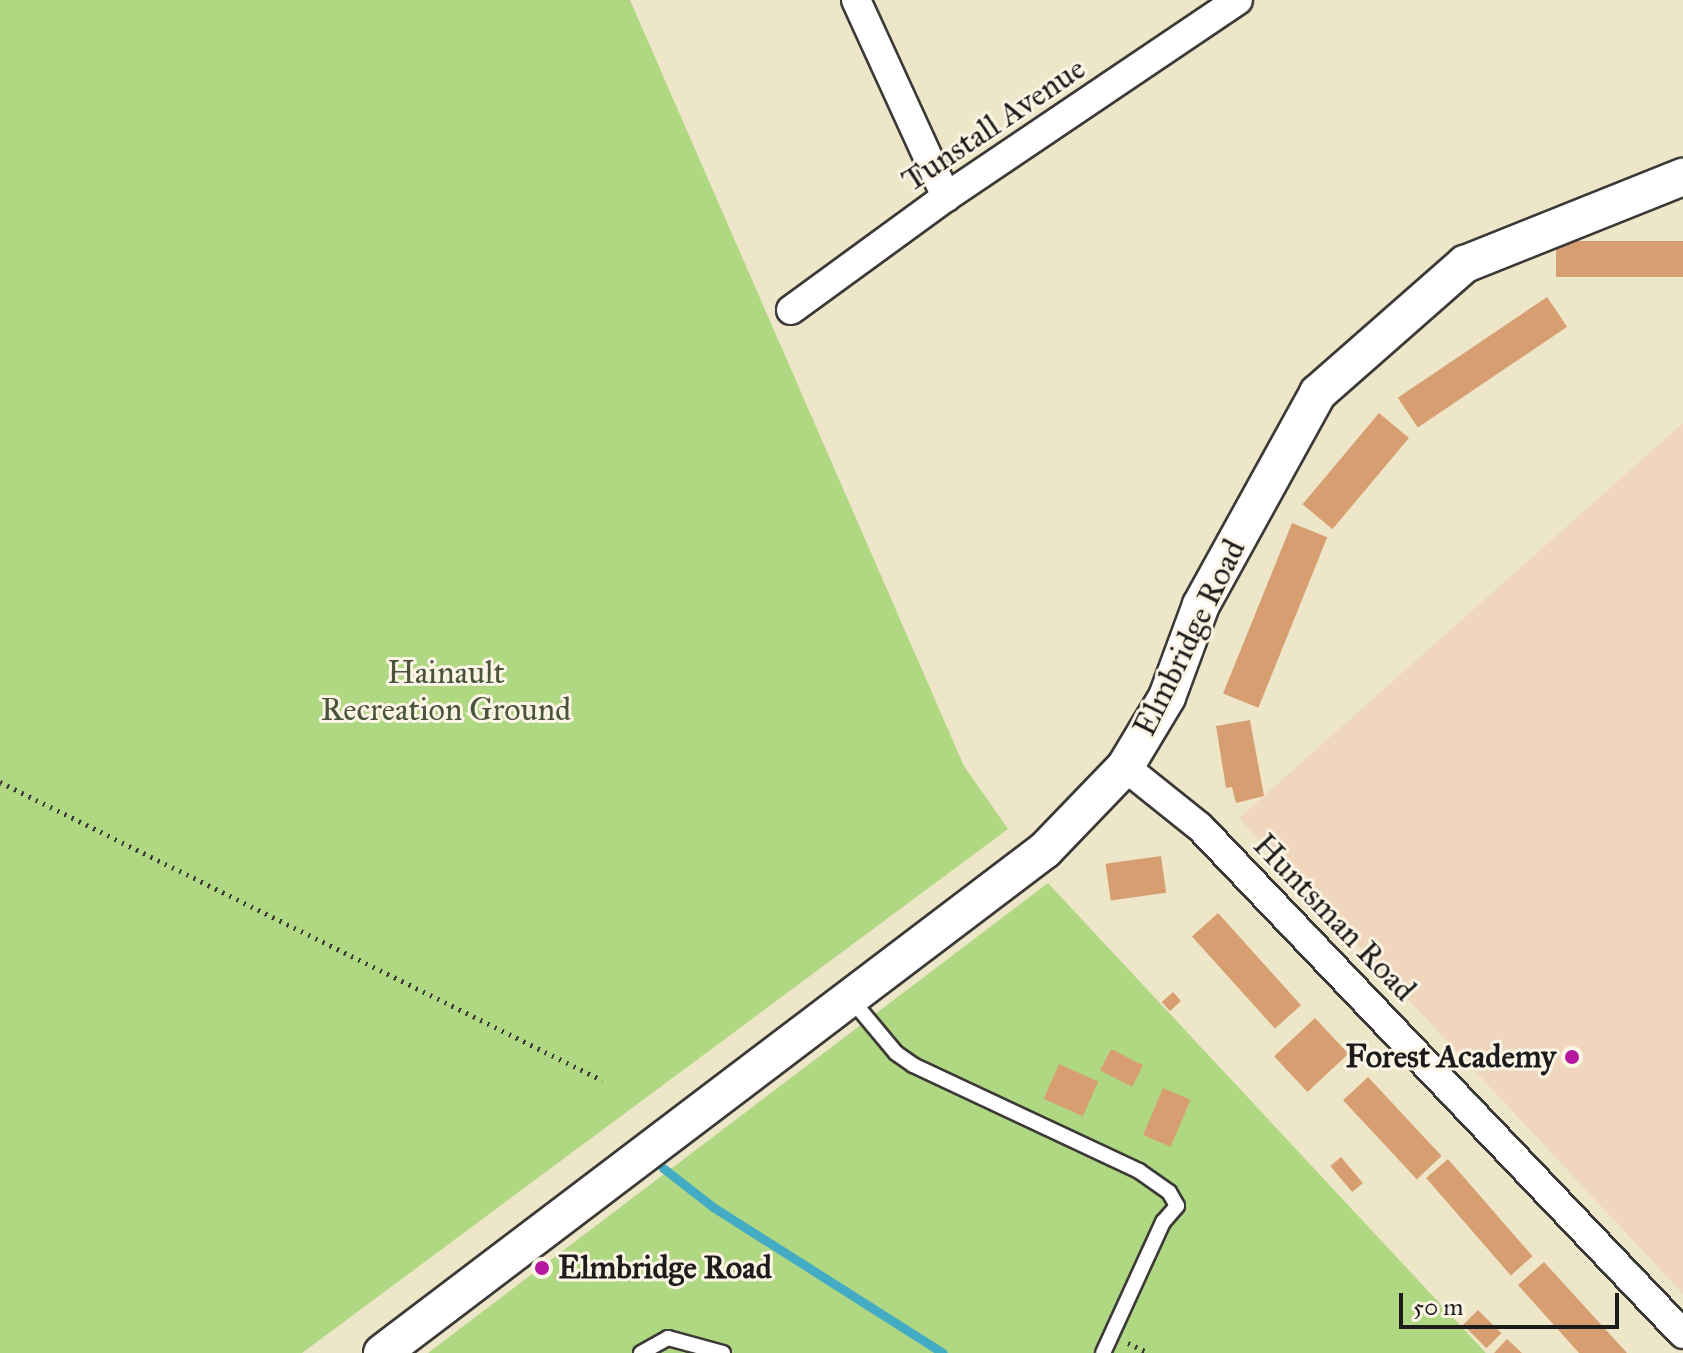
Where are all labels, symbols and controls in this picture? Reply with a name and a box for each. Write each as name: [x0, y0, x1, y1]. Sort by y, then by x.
street label: Tunstall Avenue: [895, 50, 1093, 200]
street label: Elmbridge Road: [1126, 534, 1254, 742]
park label: Hainault Recreation Ground: [321, 655, 571, 730]
street label: Huntsman Road: [1245, 826, 1423, 1010]
place label: Forest Academy: [1345, 1038, 1556, 1076]
marker: Forest Academy: [1563, 1048, 1581, 1066]
place label: Elmbridge Road: [558, 1249, 772, 1287]
marker: Elmbridge Road: [533, 1259, 551, 1277]
scale bar: [1403, 1277, 1623, 1327]
text: 50 m: [1413, 1292, 1463, 1322]

